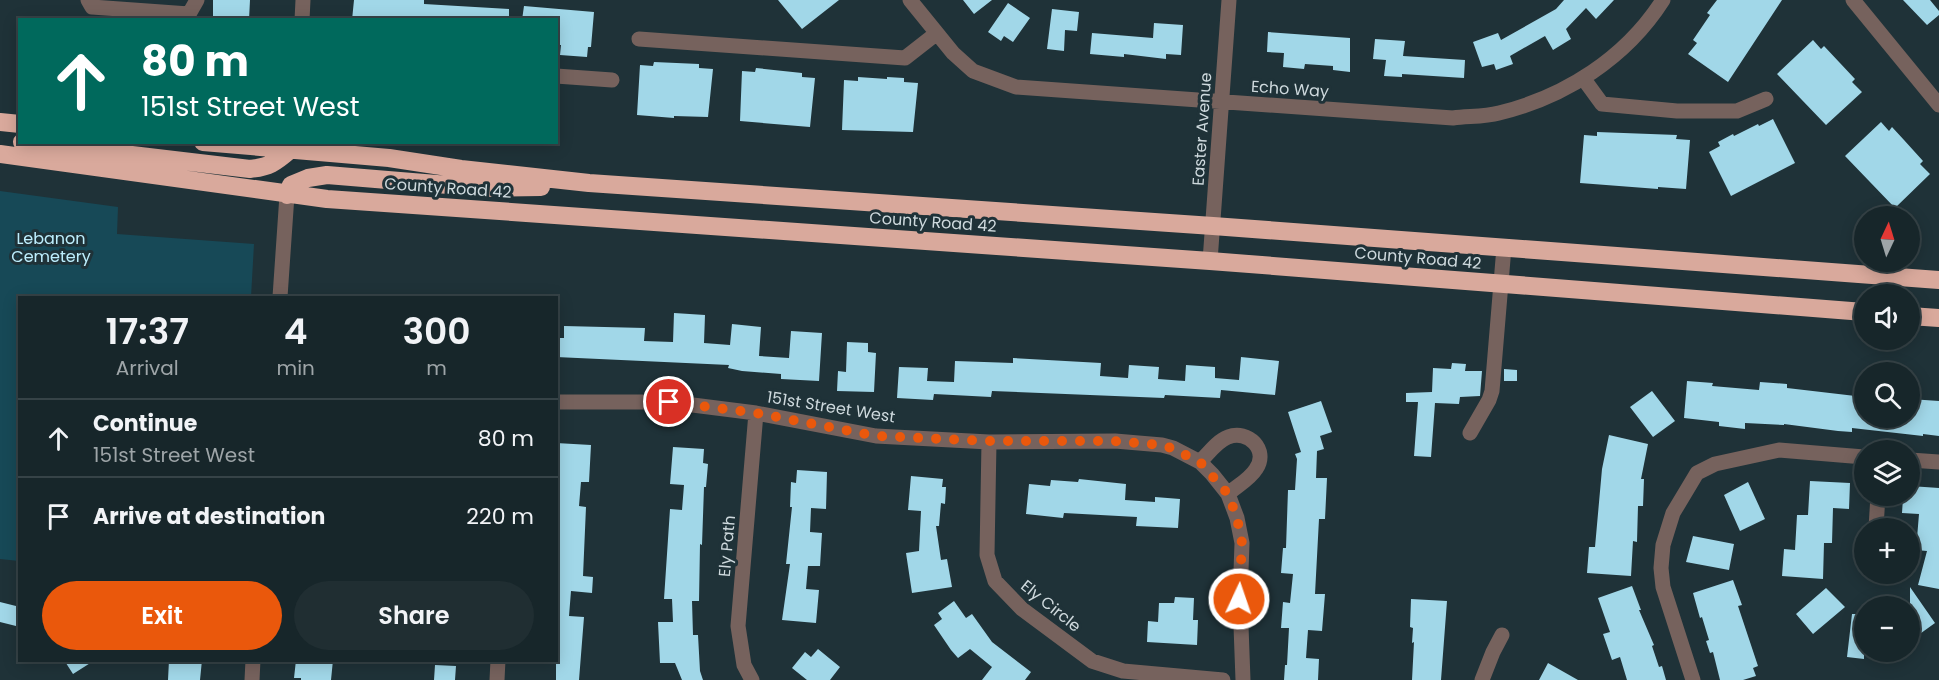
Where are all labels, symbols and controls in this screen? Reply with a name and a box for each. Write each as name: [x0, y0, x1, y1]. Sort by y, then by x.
text: 80 m: [141, 32, 249, 91]
icon: ahead: [42, 42, 120, 120]
street label: Easter Avenue: [1187, 72, 1217, 186]
street label: Echo Way: [1250, 75, 1330, 103]
text: 151st Street West: [141, 88, 360, 125]
street label: County Road 42: [384, 172, 512, 204]
street label: County Road 42: [869, 206, 997, 238]
north arrow: [1854, 206, 1920, 272]
map controls: [1854, 206, 1920, 662]
park label: Lebanon Cemetery: [11, 227, 91, 268]
street label: County Road 42: [1354, 241, 1482, 275]
button: sound: [1854, 284, 1920, 350]
text: 17:37: [106, 306, 189, 357]
text: 4: [284, 306, 308, 357]
text: 300: [402, 306, 470, 357]
text: Arrival: [116, 354, 179, 382]
text: min: [277, 354, 315, 382]
text: m: [426, 354, 447, 382]
button: search: [1854, 362, 1920, 428]
pin: [643, 376, 694, 427]
icon: arrive: [652, 385, 685, 418]
street label: 151st Street West: [765, 386, 897, 429]
text: Continue: [93, 408, 197, 439]
icon: ahead: [42, 422, 75, 455]
text: 80 m: [478, 423, 534, 454]
button: layers: [1854, 440, 1920, 506]
text: 151st Street West: [93, 441, 255, 469]
icon: arrive: [42, 500, 75, 533]
text: Arrive at destination: [93, 501, 325, 532]
text: 220 m: [466, 501, 534, 532]
street label: Ely Path: [713, 514, 741, 578]
button: +: [1854, 518, 1920, 584]
position arrow: [1207, 567, 1271, 631]
street label: Ely Circle: [1016, 575, 1086, 637]
button: Exit: [42, 581, 282, 650]
button: Share: [294, 581, 534, 650]
button: −: [1854, 596, 1920, 662]

